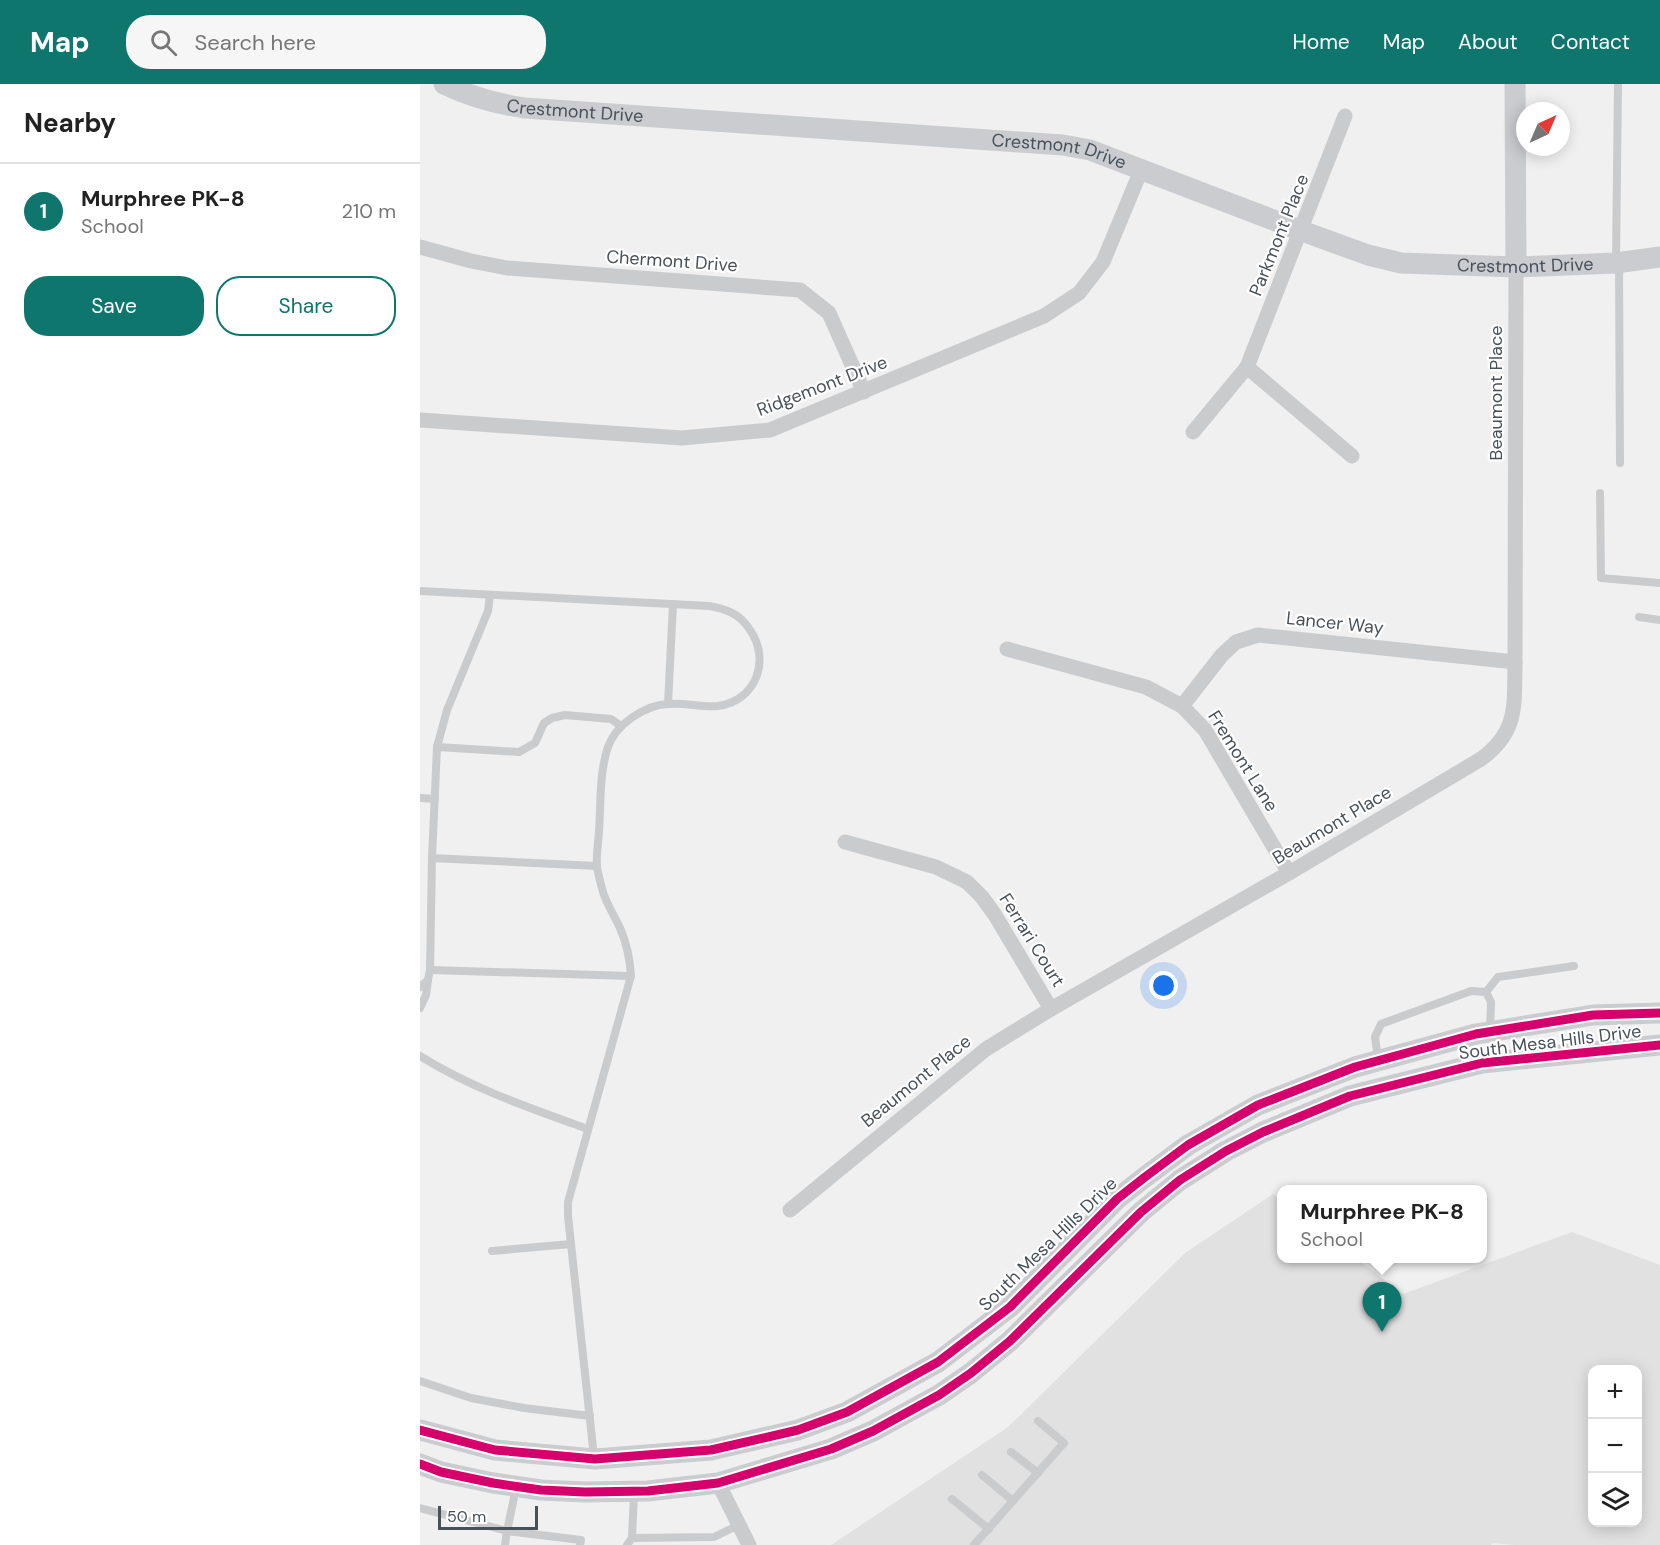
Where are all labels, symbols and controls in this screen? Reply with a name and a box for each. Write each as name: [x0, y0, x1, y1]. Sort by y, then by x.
search box: [126, 15, 546, 69]
text: Map: [30, 24, 90, 61]
icon: search: [147, 26, 180, 59]
text: Search here: [195, 28, 316, 57]
text: Home: [1292, 28, 1350, 56]
text: Map: [1383, 28, 1425, 56]
text: About: [1458, 28, 1518, 56]
text: Contact: [1551, 28, 1630, 56]
street label: Crestmont Drive: [505, 93, 644, 128]
north arrow: [1516, 102, 1570, 156]
text: Nearby: [24, 106, 116, 140]
street label: Crestmont Drive: [991, 128, 1130, 175]
street label: Parkmont Place: [1244, 171, 1314, 299]
text: Murphree PK-8: [81, 184, 245, 213]
text: 1: [40, 198, 47, 224]
text: 210 m: [341, 198, 396, 224]
text: School: [81, 213, 144, 239]
street label: Chermont Drive: [605, 244, 739, 278]
street label: Crestmont Drive: [1456, 252, 1594, 279]
button: Save: [24, 276, 204, 336]
button: Share: [216, 276, 396, 336]
street label: Beaumont Place: [1484, 326, 1508, 460]
street label: Ridgemont Drive: [753, 350, 891, 422]
street label: Lancer Way: [1285, 606, 1385, 640]
street label: Fremont Lane: [1202, 706, 1284, 816]
street label: Beaumont Place: [1268, 780, 1396, 870]
street label: Ferrari Court: [994, 889, 1070, 991]
your location: [1149, 971, 1178, 1000]
street label: South Mesa Hills Drive: [1457, 1019, 1643, 1065]
street label: Beaumont Place: [856, 1029, 976, 1133]
street label: South Mesa Hills Drive: [974, 1172, 1122, 1316]
popup: [1277, 1185, 1487, 1263]
text: Murphree PK-8: [1300, 1197, 1464, 1226]
text: School: [1300, 1226, 1363, 1252]
pin: 1: [1362, 1282, 1402, 1332]
map controls: [1588, 1365, 1642, 1527]
button: +: [1588, 1365, 1642, 1419]
button: −: [1588, 1419, 1642, 1473]
button: layers: [1588, 1473, 1642, 1527]
scale bar: [438, 1503, 538, 1530]
text: 50 m: [447, 1506, 486, 1527]

